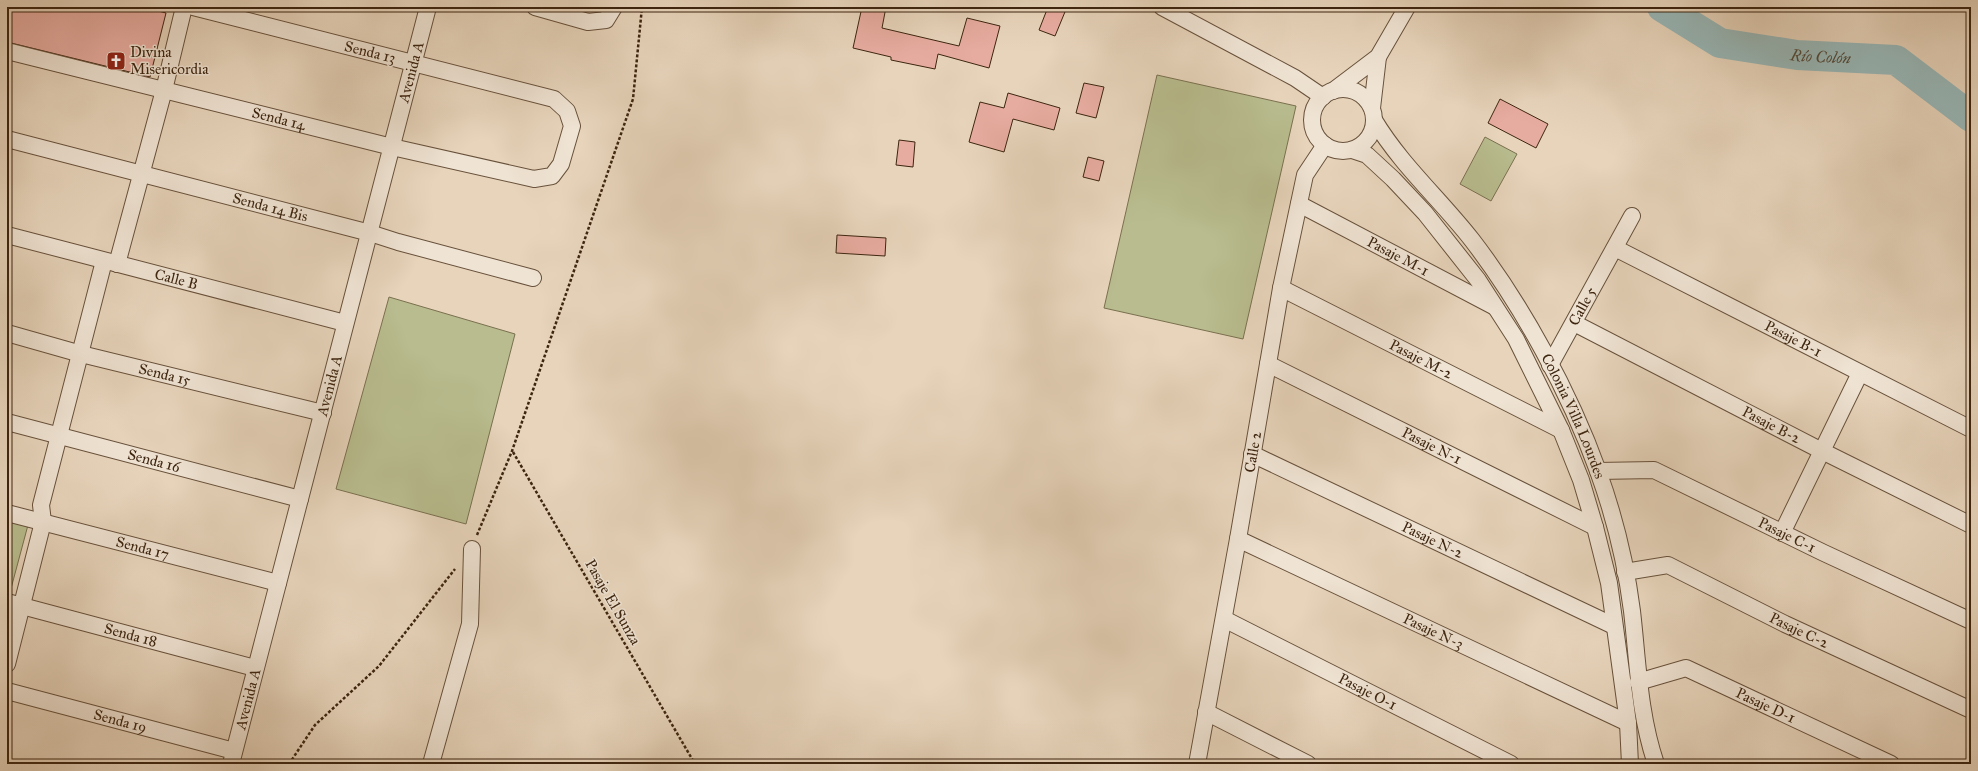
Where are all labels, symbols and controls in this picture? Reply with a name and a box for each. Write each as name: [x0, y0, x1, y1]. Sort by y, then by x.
street label: Senda 13: [343, 37, 397, 67]
street label: Avenida A: [394, 40, 428, 105]
place label: Divina Misericordia: [130, 43, 209, 78]
water label: Río Colón: [1788, 45, 1852, 68]
church icon: Divina Misericordia: [105, 50, 127, 72]
street label: Senda 14: [250, 103, 308, 134]
street label: Senda 14 Bis: [231, 189, 310, 226]
street label: Pasaje M-1: [1364, 233, 1432, 280]
street label: Calle B: [153, 265, 200, 293]
street label: Calle 5: [1565, 284, 1600, 329]
street label: Pasaje B-1: [1762, 317, 1825, 361]
street label: Pasaje M-2: [1386, 335, 1456, 383]
street label: Colonia Villa Lourdes: [1537, 350, 1609, 481]
street label: Avenida A: [313, 353, 346, 419]
street label: Senda 15: [137, 359, 192, 389]
street label: Pasaje B-2: [1739, 402, 1804, 448]
street label: Pasaje N-1: [1399, 423, 1465, 468]
street label: Calle 2: [1241, 429, 1265, 474]
street label: Senda 16: [126, 445, 184, 476]
street label: Pasaje C-1: [1755, 513, 1819, 557]
street label: Pasaje N-2: [1399, 518, 1467, 562]
street label: Senda 17: [114, 533, 171, 563]
street label: Pasaje El Sunza: [581, 556, 645, 648]
street label: Pasaje N-3: [1400, 609, 1466, 653]
street label: Pasaje C-2: [1766, 609, 1832, 652]
street label: Senda 18: [102, 619, 159, 651]
street label: Avenida A: [231, 667, 264, 732]
street label: Pasaje O-1: [1335, 669, 1400, 714]
street label: Pasaje D-1: [1733, 684, 1798, 727]
street label: Senda 19: [92, 705, 149, 737]

